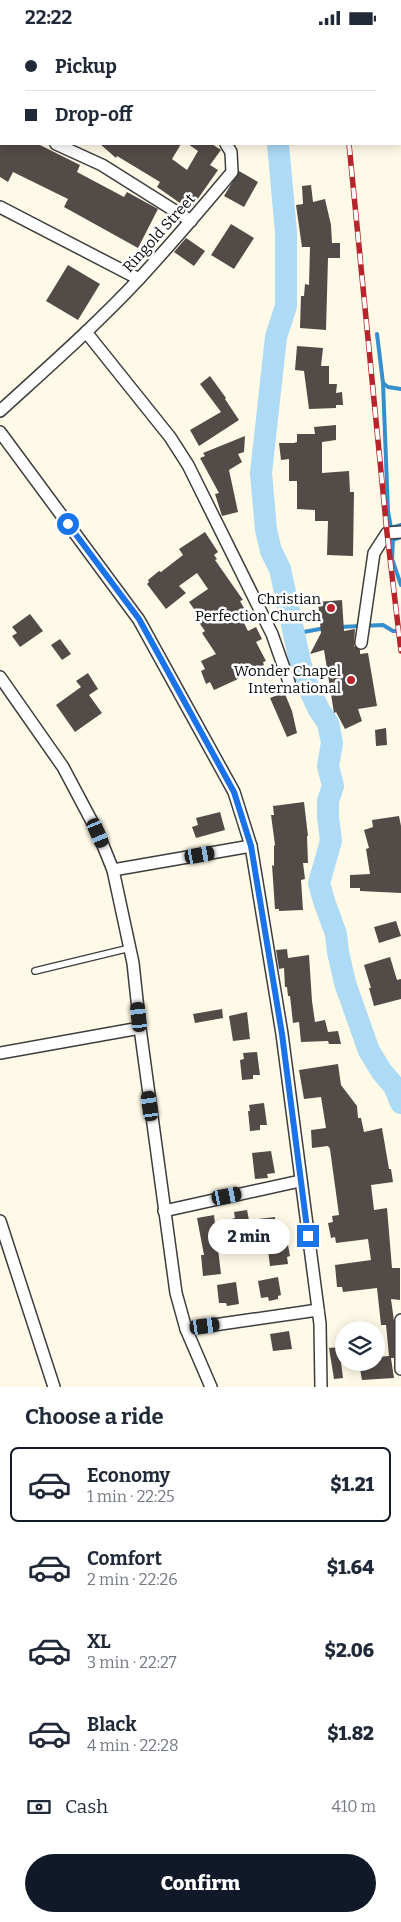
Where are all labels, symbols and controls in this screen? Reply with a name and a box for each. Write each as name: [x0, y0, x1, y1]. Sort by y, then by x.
text: 22:22: [25, 6, 72, 29]
text: Pickup: [55, 55, 117, 78]
text: Drop-off: [55, 103, 133, 126]
street label: Ringold Street: [119, 190, 199, 276]
route start: [57, 513, 79, 535]
place label: Christian Perfection Church: [195, 590, 322, 625]
marker: Christian Perfection Church: [325, 602, 337, 614]
place label: Wonder Chapel International: [234, 662, 341, 697]
marker: Wonder Chapel International: [345, 674, 357, 686]
car: [85, 816, 110, 850]
car: [183, 845, 216, 865]
car: [129, 1001, 148, 1033]
car: [140, 1090, 159, 1122]
car: [210, 1186, 243, 1206]
callout: 2 min: [208, 1219, 290, 1253]
route end: [297, 1225, 319, 1247]
text: 2 min: [228, 1227, 270, 1246]
car: [189, 1316, 220, 1336]
map controls: [335, 1321, 385, 1371]
button: layers: [335, 1321, 385, 1371]
text: Choose a ride: [25, 1403, 164, 1430]
icon: car: [27, 1462, 72, 1507]
text: Economy: [87, 1464, 170, 1487]
text: $1.21: [330, 1473, 374, 1496]
text: 1 min · 22:25: [87, 1487, 175, 1506]
icon: car: [27, 1545, 72, 1590]
text: Comfort: [87, 1547, 162, 1570]
text: $1.64: [327, 1556, 374, 1579]
text: 2 min · 22:26: [87, 1570, 178, 1589]
icon: car: [27, 1628, 72, 1673]
text: XL: [87, 1630, 111, 1653]
text: $2.06: [325, 1639, 374, 1662]
text: 3 min · 22:27: [87, 1653, 177, 1672]
icon: car: [27, 1711, 72, 1756]
text: Black: [87, 1713, 137, 1736]
text: $1.82: [327, 1722, 374, 1745]
text: 4 min · 22:28: [87, 1736, 179, 1755]
icon: cash: [25, 1793, 53, 1821]
text: Cash: [65, 1795, 108, 1818]
text: 410 m: [331, 1797, 376, 1816]
button: Confirm: [25, 1854, 376, 1912]

